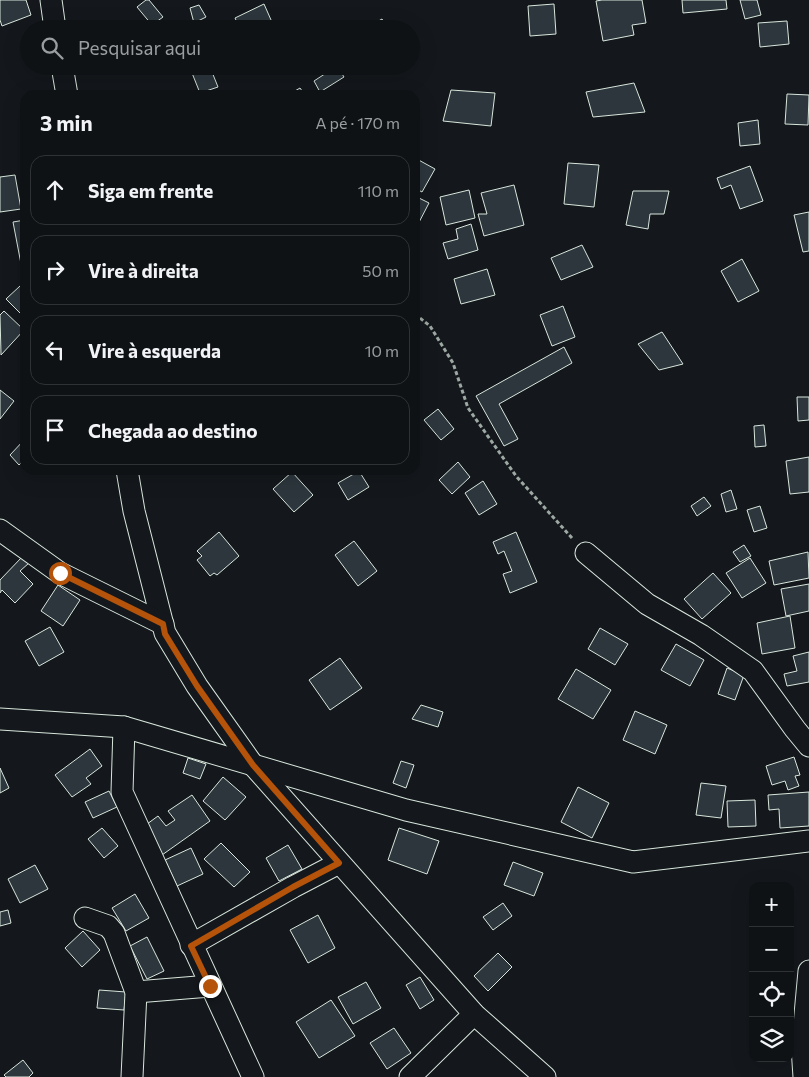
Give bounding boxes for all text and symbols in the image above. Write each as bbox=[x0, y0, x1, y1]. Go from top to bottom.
search box bbox=[20, 20, 420, 75]
icon: search bbox=[38, 34, 66, 62]
text: Pesquisar aqui bbox=[78, 36, 201, 59]
text: 3 min bbox=[40, 110, 93, 135]
text: A pé · 170 m bbox=[315, 113, 400, 132]
icon: ahead bbox=[41, 176, 69, 204]
text: Siga em frente bbox=[88, 179, 213, 202]
text: 110 m bbox=[358, 181, 399, 200]
icon: right bbox=[41, 256, 69, 284]
text: Vire à direita bbox=[88, 259, 199, 282]
text: 50 m bbox=[362, 261, 399, 280]
icon: left bbox=[41, 336, 69, 364]
text: Vire à esquerda bbox=[88, 339, 221, 362]
text: 10 m bbox=[365, 341, 399, 360]
icon: arrive bbox=[41, 416, 69, 444]
text: Chegada ao destino bbox=[88, 419, 258, 442]
route start bbox=[49, 562, 72, 585]
map controls bbox=[749, 882, 794, 1062]
button: + bbox=[749, 882, 794, 927]
button: − bbox=[749, 927, 794, 972]
button: locate bbox=[749, 972, 794, 1017]
route end bbox=[199, 975, 222, 998]
button: layers bbox=[749, 1017, 794, 1062]

